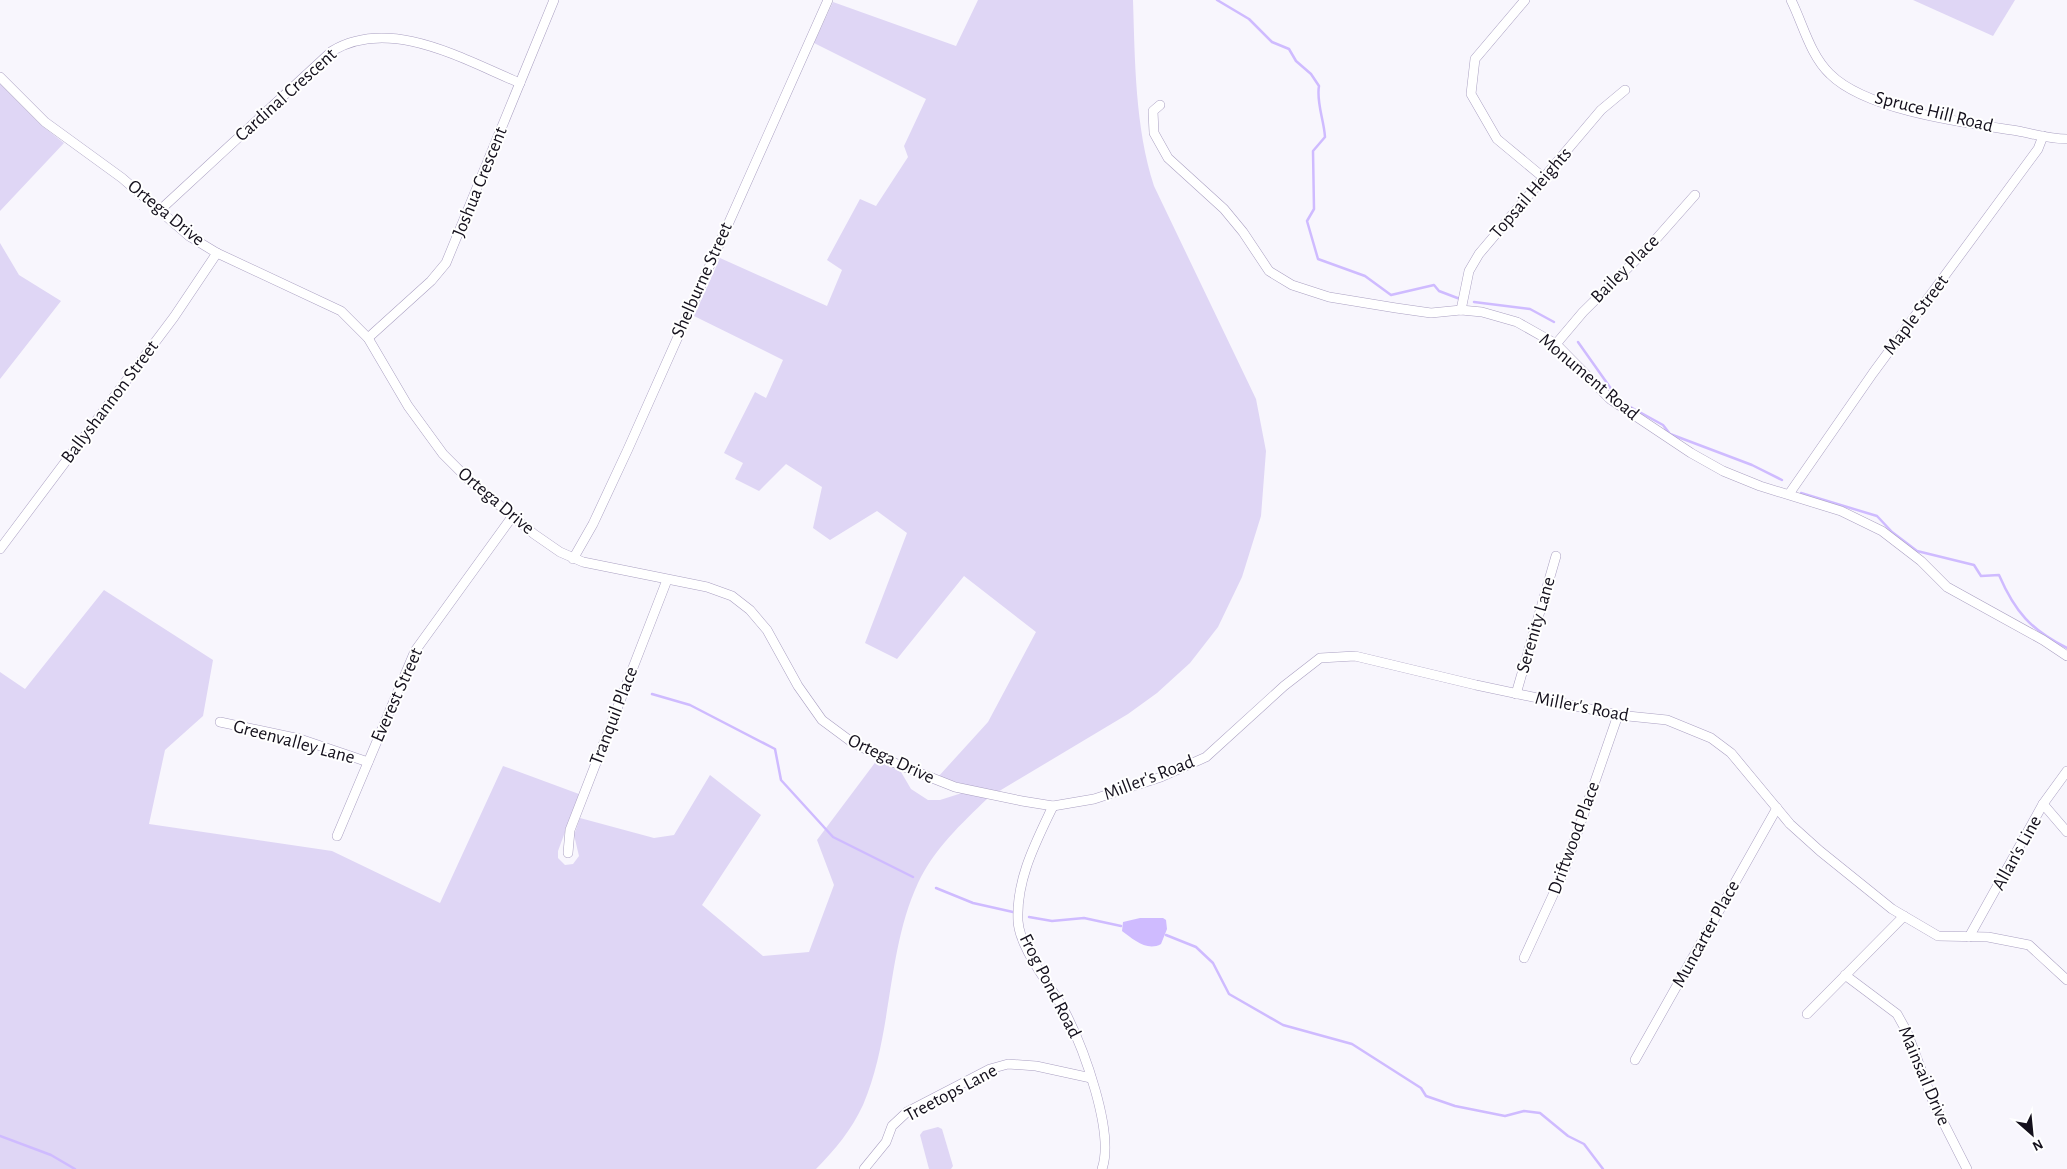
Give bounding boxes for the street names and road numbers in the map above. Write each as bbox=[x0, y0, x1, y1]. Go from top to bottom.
street label: Cardinal Crescent bbox=[232, 45, 340, 145]
street label: Spruce Hill Road bbox=[1873, 88, 1995, 136]
street label: Joshua Crescent bbox=[449, 124, 511, 240]
street label: Topsail Heights bbox=[1487, 144, 1575, 242]
street label: Ortega Drive bbox=[124, 176, 208, 250]
street label: Shelburne Street bbox=[668, 220, 736, 340]
street label: Bailey Place bbox=[1587, 231, 1663, 307]
street label: Maple Street bbox=[1880, 272, 1952, 358]
street label: Monument Road bbox=[1535, 330, 1643, 424]
street label: Ballyshannon Street bbox=[58, 337, 162, 467]
street label: Ortega Drive bbox=[454, 464, 538, 538]
street label: Serenity Lane bbox=[1513, 575, 1559, 675]
street label: Everest Street bbox=[368, 645, 426, 745]
street label: Tranquil Place bbox=[587, 664, 641, 768]
street label: Miller's Road bbox=[1533, 689, 1631, 725]
street label: Greenvalley Lane bbox=[231, 717, 357, 767]
street label: Ortega Drive bbox=[845, 731, 937, 787]
street label: Miller's Road bbox=[1101, 752, 1197, 804]
street label: Driftwood Place bbox=[1545, 779, 1603, 897]
street label: Allan's Line bbox=[1989, 813, 2045, 893]
street label: Muncarter Place bbox=[1669, 877, 1743, 991]
street label: Frog Pond Road bbox=[1016, 931, 1084, 1041]
street label: Mainsail Drive bbox=[1895, 1024, 1953, 1128]
street label: Treetops Lane bbox=[902, 1061, 1000, 1125]

